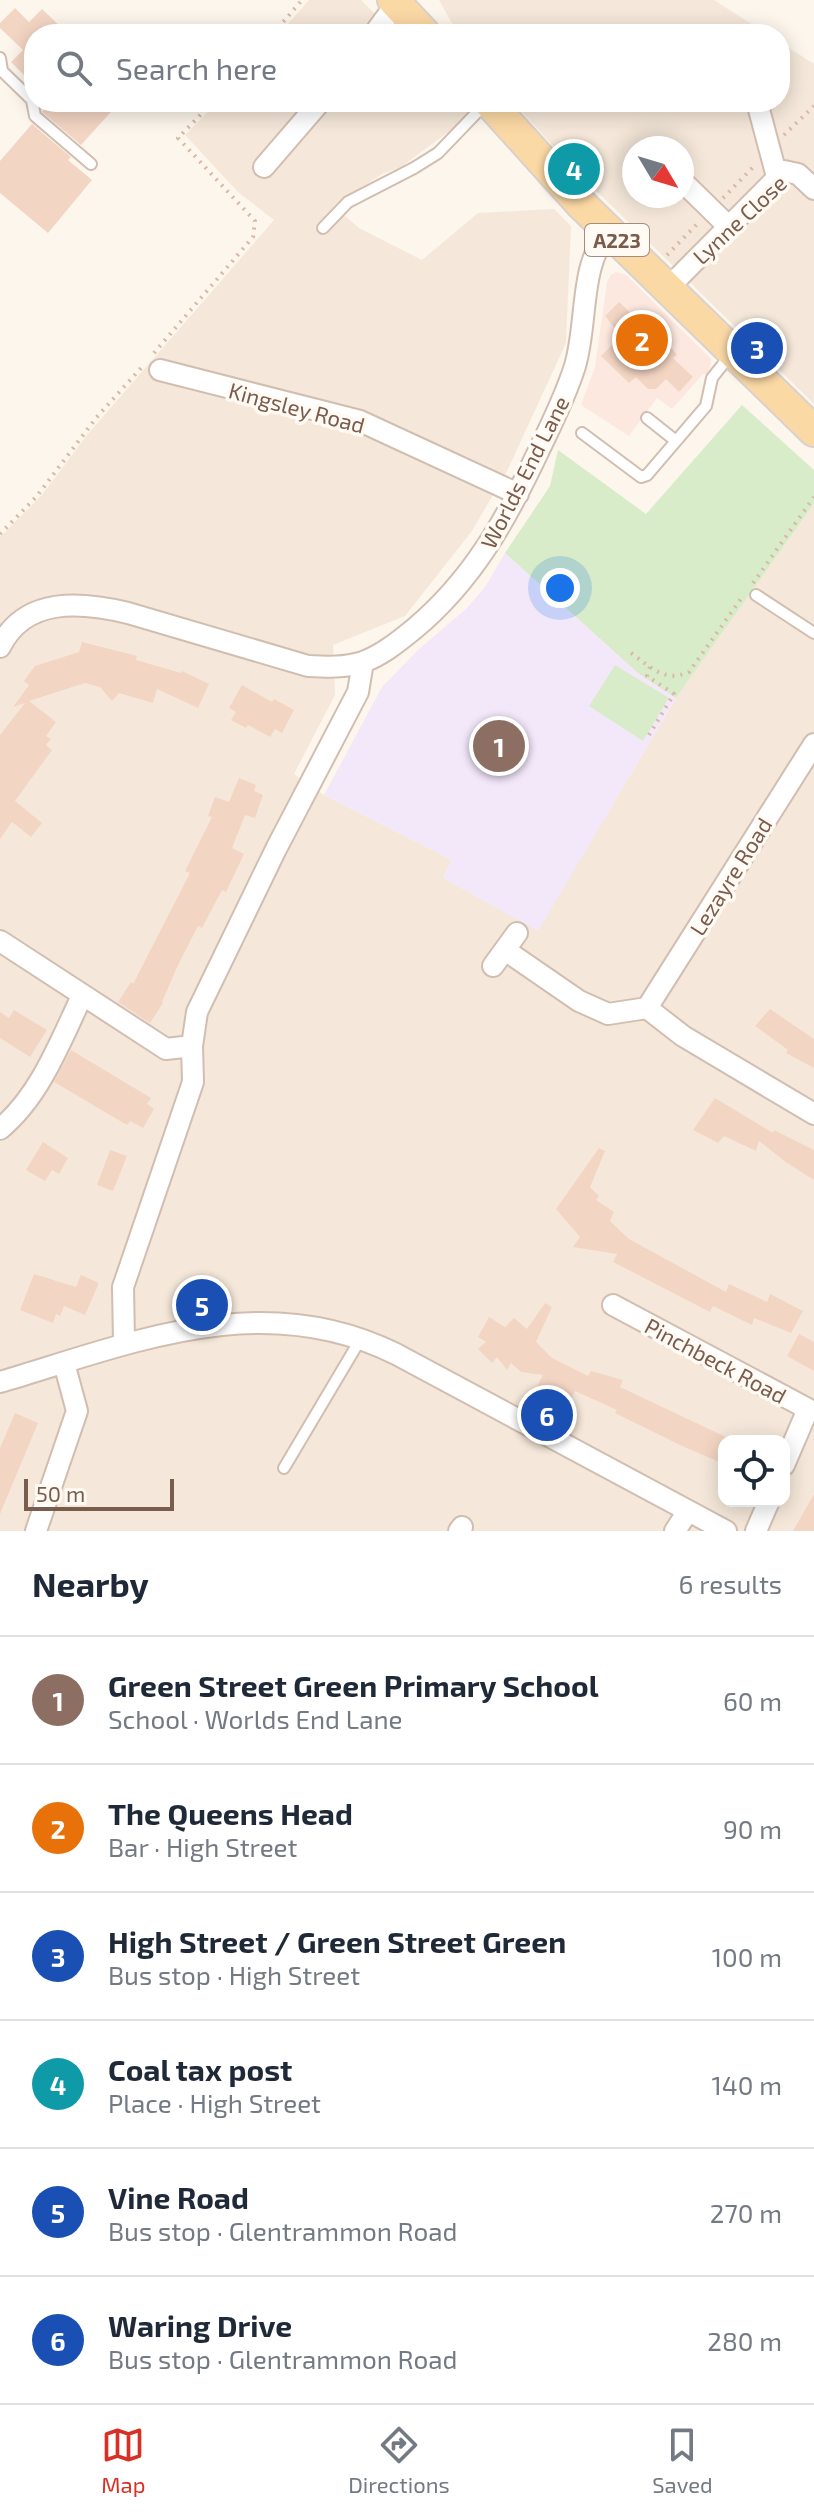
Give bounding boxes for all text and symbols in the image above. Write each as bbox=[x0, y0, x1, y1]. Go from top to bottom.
search box bbox=[24, 24, 790, 112]
icon: search bbox=[52, 46, 96, 90]
text: Search here bbox=[116, 50, 277, 86]
north arrow bbox=[622, 136, 694, 208]
pin: 4 bbox=[548, 139, 600, 199]
street label: Lynne Close bbox=[687, 169, 791, 269]
road number: A223 bbox=[585, 224, 649, 256]
pin: 2 bbox=[616, 310, 668, 370]
pin: 3 bbox=[731, 318, 783, 378]
street label: Kingsley Road bbox=[226, 376, 368, 438]
street label: Worlds End Lane bbox=[474, 391, 574, 553]
your location bbox=[540, 568, 580, 608]
pin: 1 bbox=[473, 716, 525, 776]
street label: Lezayre Road bbox=[683, 812, 777, 940]
pin: 5 bbox=[176, 1275, 228, 1335]
street label: Pinchbeck Road bbox=[641, 1312, 791, 1408]
pin: 6 bbox=[521, 1385, 573, 1445]
map controls bbox=[718, 1435, 790, 1507]
button: locate bbox=[718, 1435, 790, 1507]
scale bar bbox=[24, 1475, 174, 1511]
text: 50 m bbox=[36, 1480, 85, 1506]
text: Nearby bbox=[32, 1563, 149, 1604]
text: 6 results bbox=[679, 1568, 782, 1599]
text: Green Street Green Primary School bbox=[108, 1667, 599, 1703]
text: 1 bbox=[52, 1685, 64, 1716]
text: 60 m bbox=[723, 1685, 782, 1716]
text: School · Worlds End Lane bbox=[108, 1703, 402, 1734]
text: The Queens Head bbox=[108, 1795, 353, 1831]
text: 2 bbox=[50, 1813, 66, 1844]
text: 90 m bbox=[723, 1813, 782, 1844]
text: Bar · High Street bbox=[108, 1831, 298, 1862]
text: High Street / Green Street Green bbox=[108, 1923, 566, 1959]
text: 3 bbox=[51, 1941, 65, 1972]
text: 100 m bbox=[712, 1941, 782, 1972]
text: Bus stop · High Street bbox=[108, 1959, 360, 1990]
text: Coal tax post bbox=[108, 2051, 292, 2087]
text: 4 bbox=[50, 2069, 66, 2100]
text: 140 m bbox=[711, 2069, 782, 2100]
text: Place · High Street bbox=[108, 2087, 321, 2118]
text: Vine Road bbox=[108, 2179, 249, 2215]
text: 5 bbox=[51, 2197, 65, 2228]
text: 270 m bbox=[710, 2197, 782, 2228]
text: Bus stop · Glentrammon Road bbox=[108, 2215, 457, 2246]
text: Waring Drive bbox=[108, 2307, 292, 2343]
text: 6 bbox=[50, 2325, 66, 2356]
text: 280 m bbox=[707, 2325, 782, 2356]
text: Bus stop · Glentrammon Road bbox=[108, 2343, 457, 2374]
tab: Map bbox=[101, 2423, 145, 2497]
tab: Directions bbox=[348, 2423, 450, 2497]
tab: Saved bbox=[652, 2423, 713, 2497]

